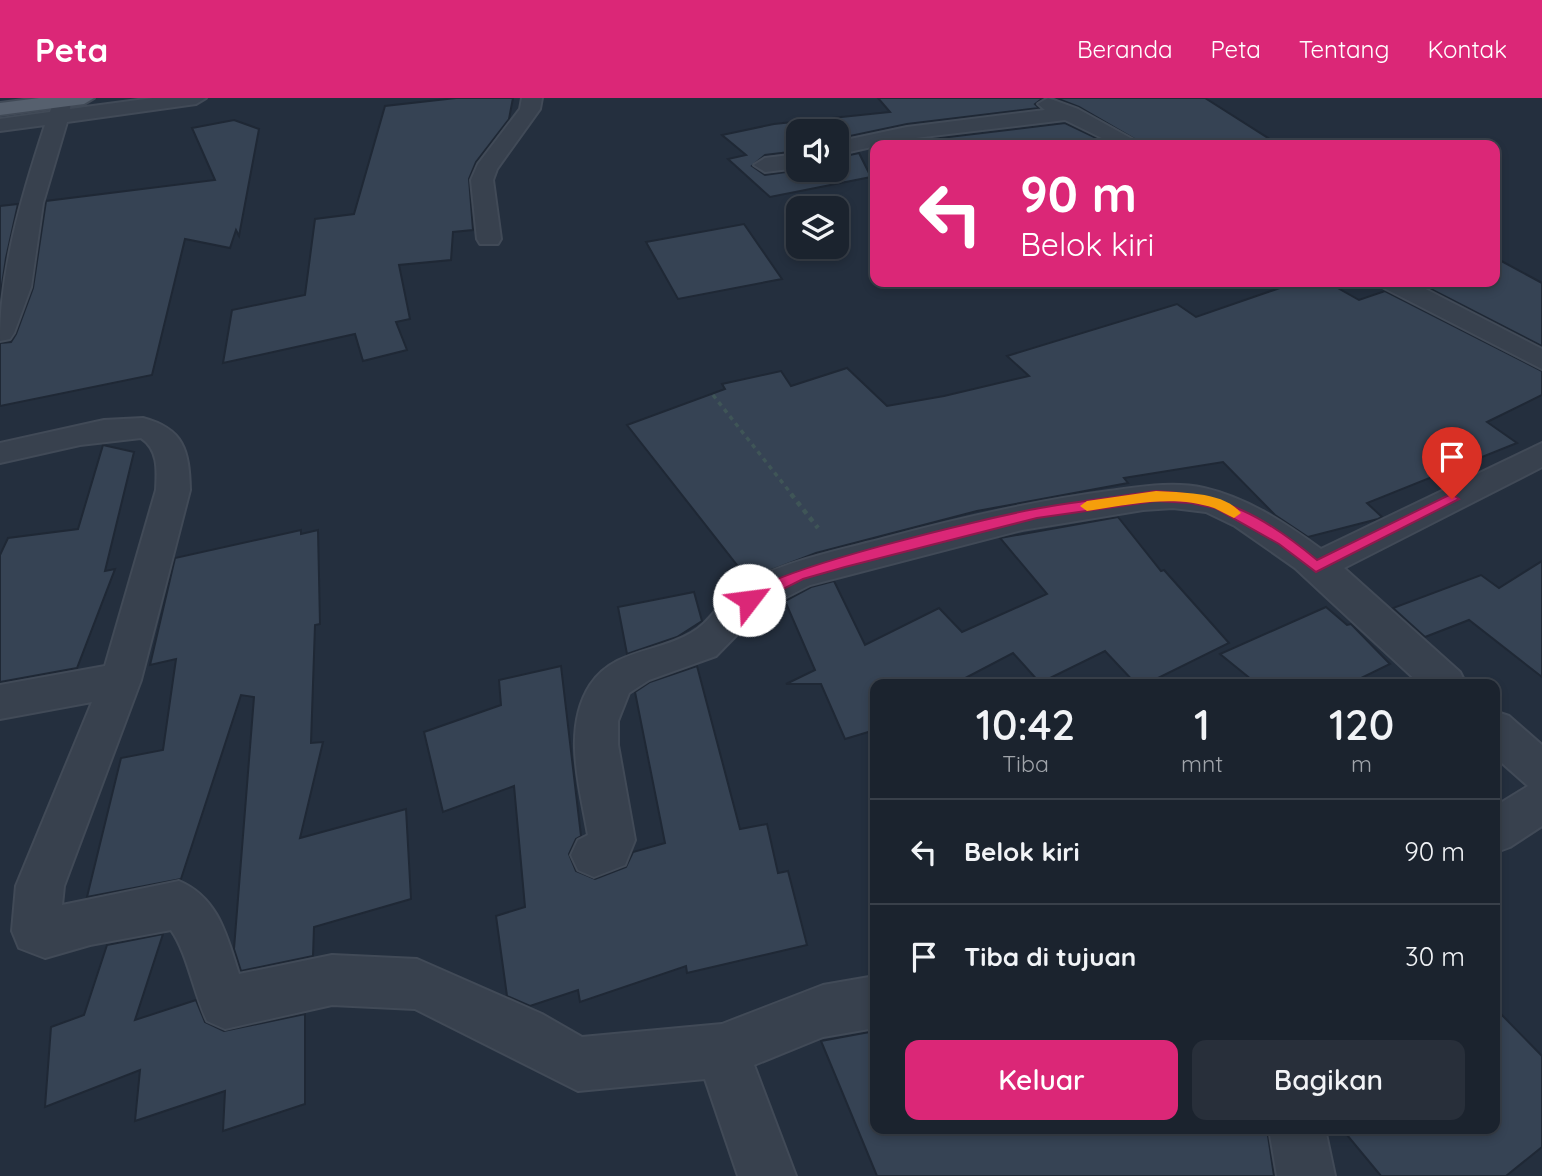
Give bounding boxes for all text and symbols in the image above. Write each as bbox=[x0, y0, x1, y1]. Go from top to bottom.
text: Peta bbox=[35, 29, 108, 70]
text: Beranda bbox=[1077, 34, 1173, 64]
text: Peta bbox=[1211, 34, 1261, 64]
text: Tentang bbox=[1299, 34, 1389, 64]
text: Kontak bbox=[1427, 34, 1507, 64]
map controls bbox=[786, 119, 849, 259]
button: sound bbox=[786, 119, 849, 182]
text: 90 m bbox=[1020, 163, 1137, 224]
icon: left bbox=[905, 168, 996, 259]
button: layers bbox=[786, 196, 849, 259]
text: Belok kiri bbox=[1020, 224, 1154, 264]
pin bbox=[1422, 427, 1482, 499]
icon: arrive bbox=[1433, 438, 1471, 476]
position arrow bbox=[712, 563, 786, 637]
text: 10:42 bbox=[976, 698, 1075, 751]
text: 1 bbox=[1194, 698, 1210, 751]
text: 120 bbox=[1329, 698, 1394, 751]
text: Tiba bbox=[1002, 749, 1049, 778]
text: mnt bbox=[1181, 749, 1223, 778]
text: m bbox=[1351, 749, 1372, 778]
icon: left bbox=[905, 833, 943, 871]
text: Belok kiri bbox=[964, 835, 1080, 868]
text: 90 m bbox=[1404, 835, 1465, 868]
icon: arrive bbox=[905, 938, 943, 976]
text: Tiba di tujuan bbox=[964, 940, 1136, 973]
text: 30 m bbox=[1405, 940, 1465, 973]
button: Keluar bbox=[905, 1040, 1178, 1120]
button: Bagikan bbox=[1192, 1040, 1465, 1120]

